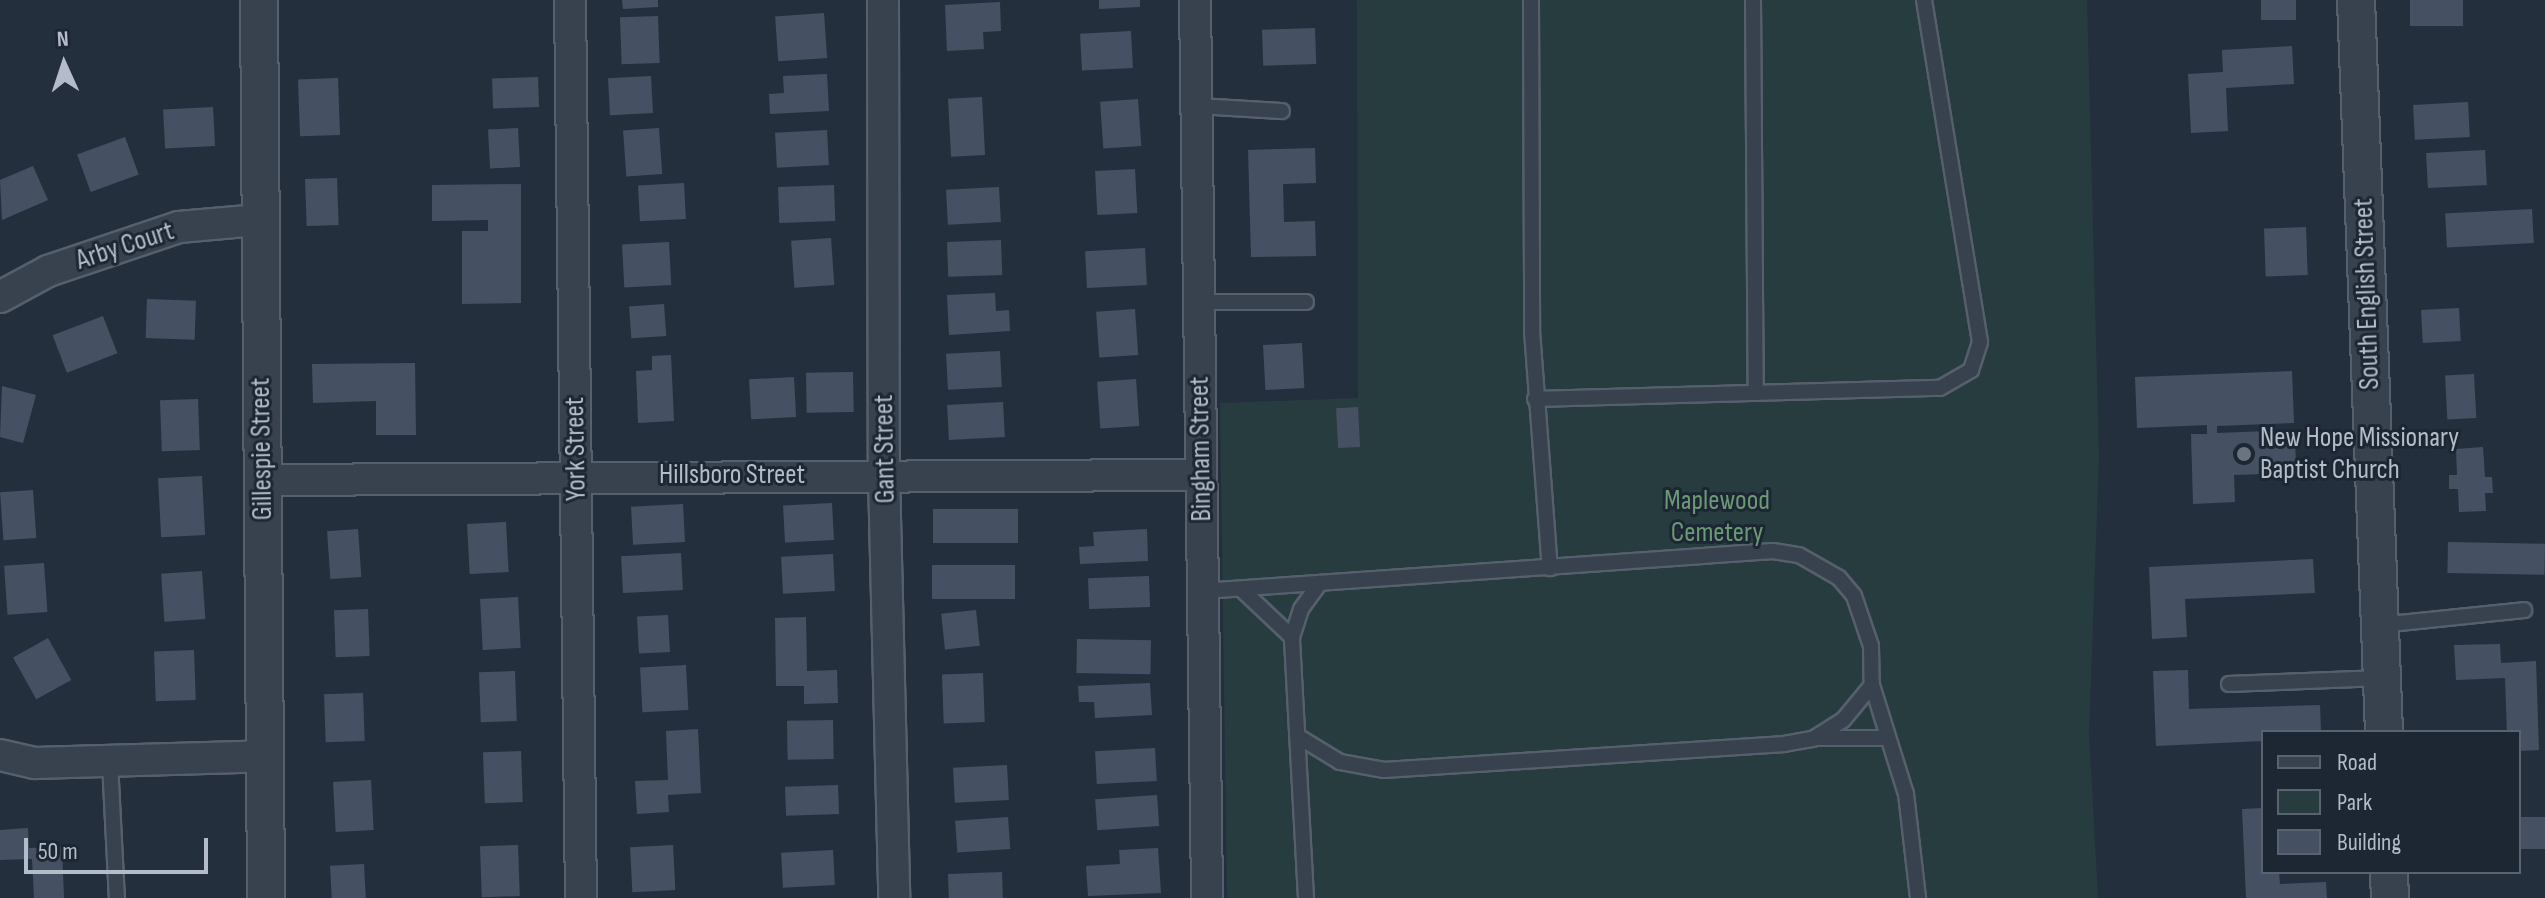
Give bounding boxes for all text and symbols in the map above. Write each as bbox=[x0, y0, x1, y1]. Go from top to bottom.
north arrow bbox=[24, 24, 104, 104]
text: N bbox=[56, 26, 69, 53]
street label: South English Street bbox=[2347, 198, 2387, 390]
street label: Arby Court bbox=[72, 214, 178, 278]
street label: Bingham Street bbox=[1183, 376, 1219, 522]
street label: Gillespie Street bbox=[244, 377, 280, 521]
street label: Gant Street bbox=[867, 394, 903, 504]
street label: York Street bbox=[558, 397, 594, 501]
place label: New Hope Missionary Baptist Church bbox=[2260, 421, 2459, 487]
marker: New Hope Missionary Baptist Church bbox=[2235, 445, 2253, 463]
street label: Hillsboro Street bbox=[659, 458, 805, 492]
park label: Maplewood Cemetery bbox=[1664, 484, 1770, 550]
legend bbox=[2261, 730, 2521, 874]
text: Road bbox=[2337, 748, 2377, 777]
text: Park bbox=[2337, 788, 2372, 817]
scale bar bbox=[28, 822, 212, 872]
text: Building bbox=[2337, 828, 2401, 857]
text: 50 m bbox=[38, 837, 78, 866]

